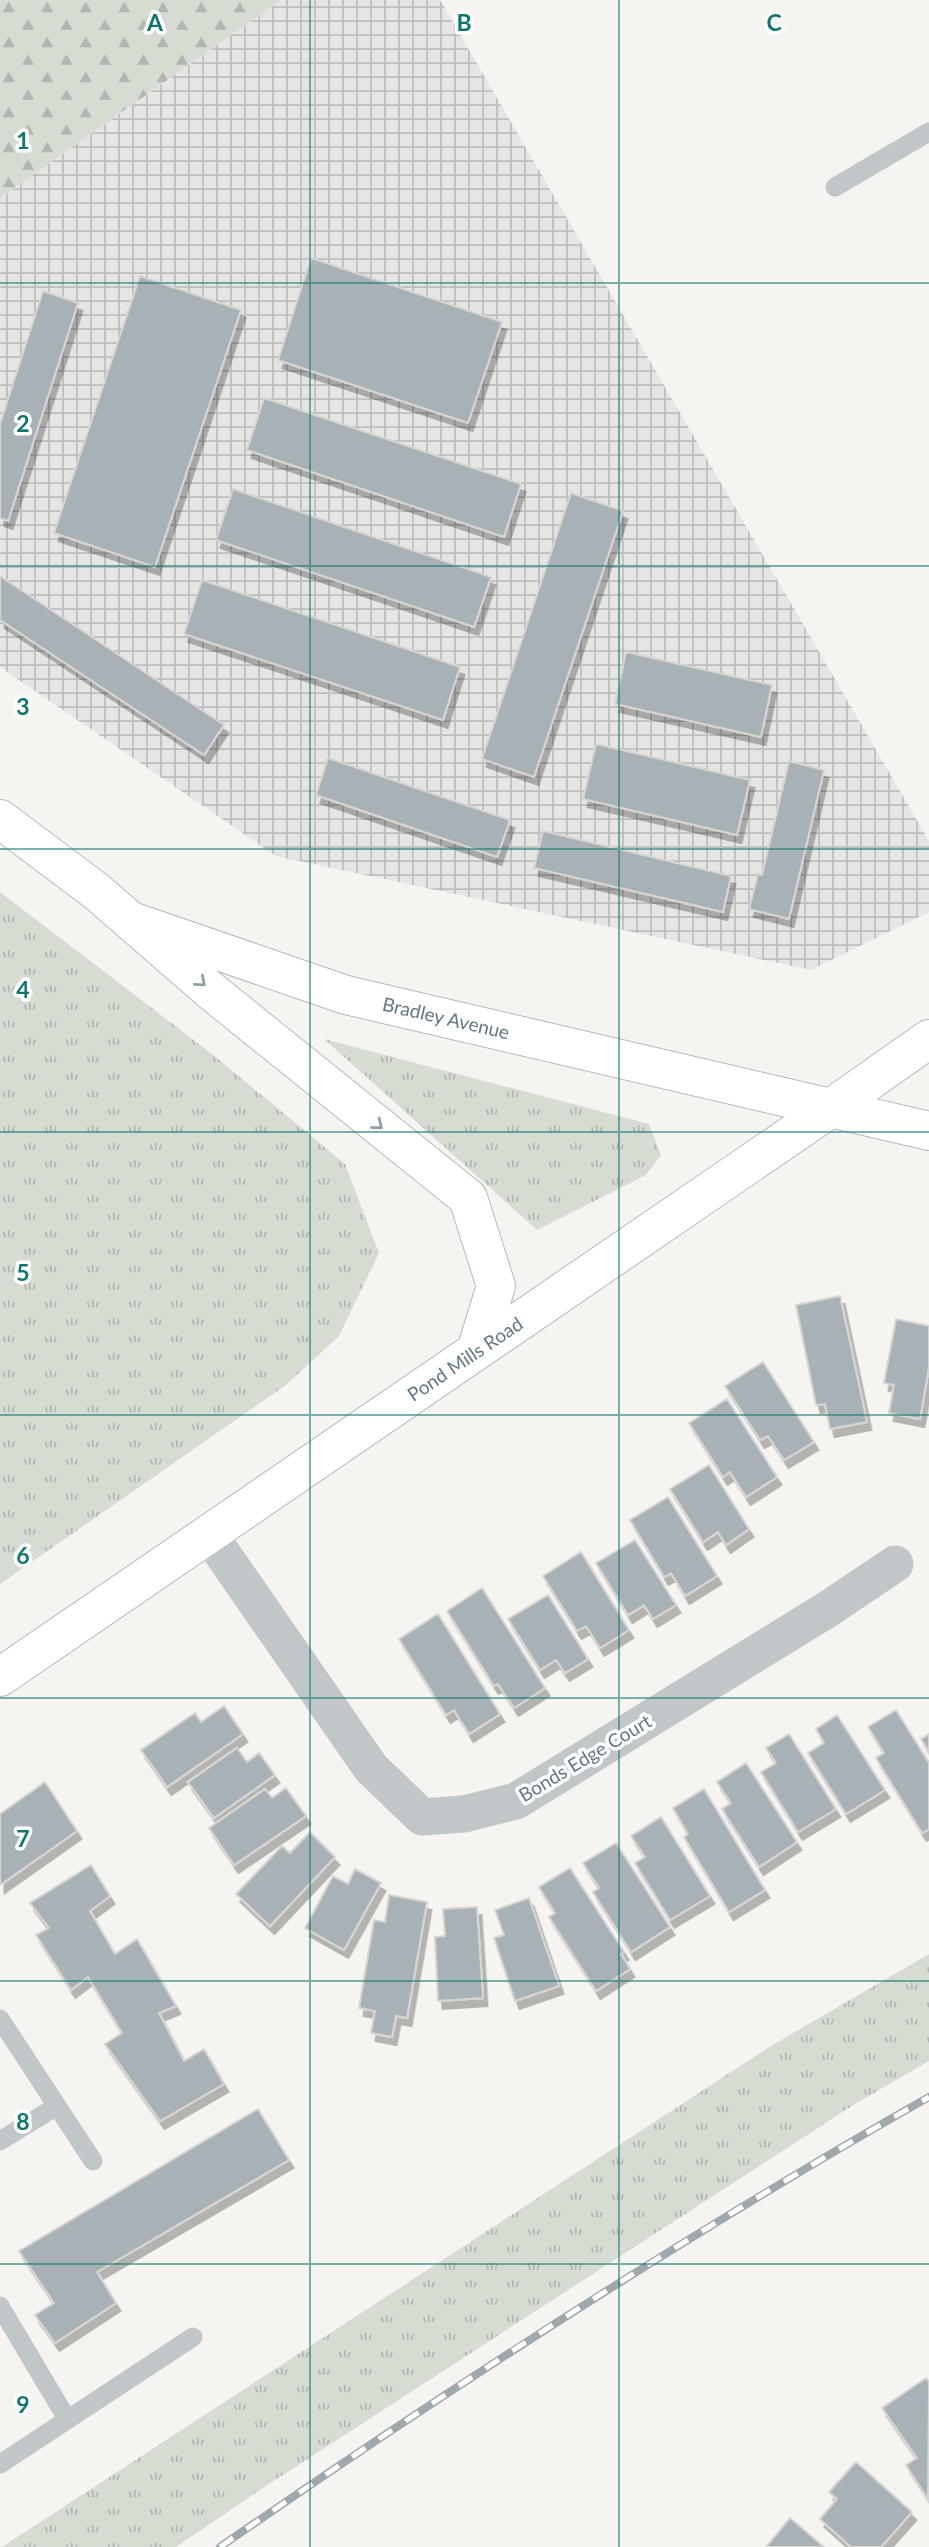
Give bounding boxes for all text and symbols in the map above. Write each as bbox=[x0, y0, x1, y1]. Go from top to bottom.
text: A bbox=[146, 8, 164, 36]
text: B bbox=[456, 8, 472, 36]
text: C bbox=[766, 8, 782, 36]
text: 1 bbox=[16, 126, 30, 154]
text: 2 bbox=[16, 409, 30, 437]
text: 3 bbox=[16, 692, 30, 720]
one-way arrow bbox=[192, 974, 205, 986]
text: 4 bbox=[16, 975, 30, 1003]
street label: Bradley Avenue bbox=[380, 992, 512, 1043]
one-way arrow bbox=[370, 1116, 382, 1129]
text: 5 bbox=[16, 1258, 30, 1286]
street label: Pond Mills Road bbox=[403, 1312, 527, 1406]
text: 6 bbox=[16, 1541, 30, 1569]
street label: Bonds Edge Court bbox=[514, 1709, 655, 1806]
text: 7 bbox=[16, 1824, 30, 1852]
text: 8 bbox=[16, 2107, 30, 2135]
text: 9 bbox=[16, 2390, 30, 2418]

